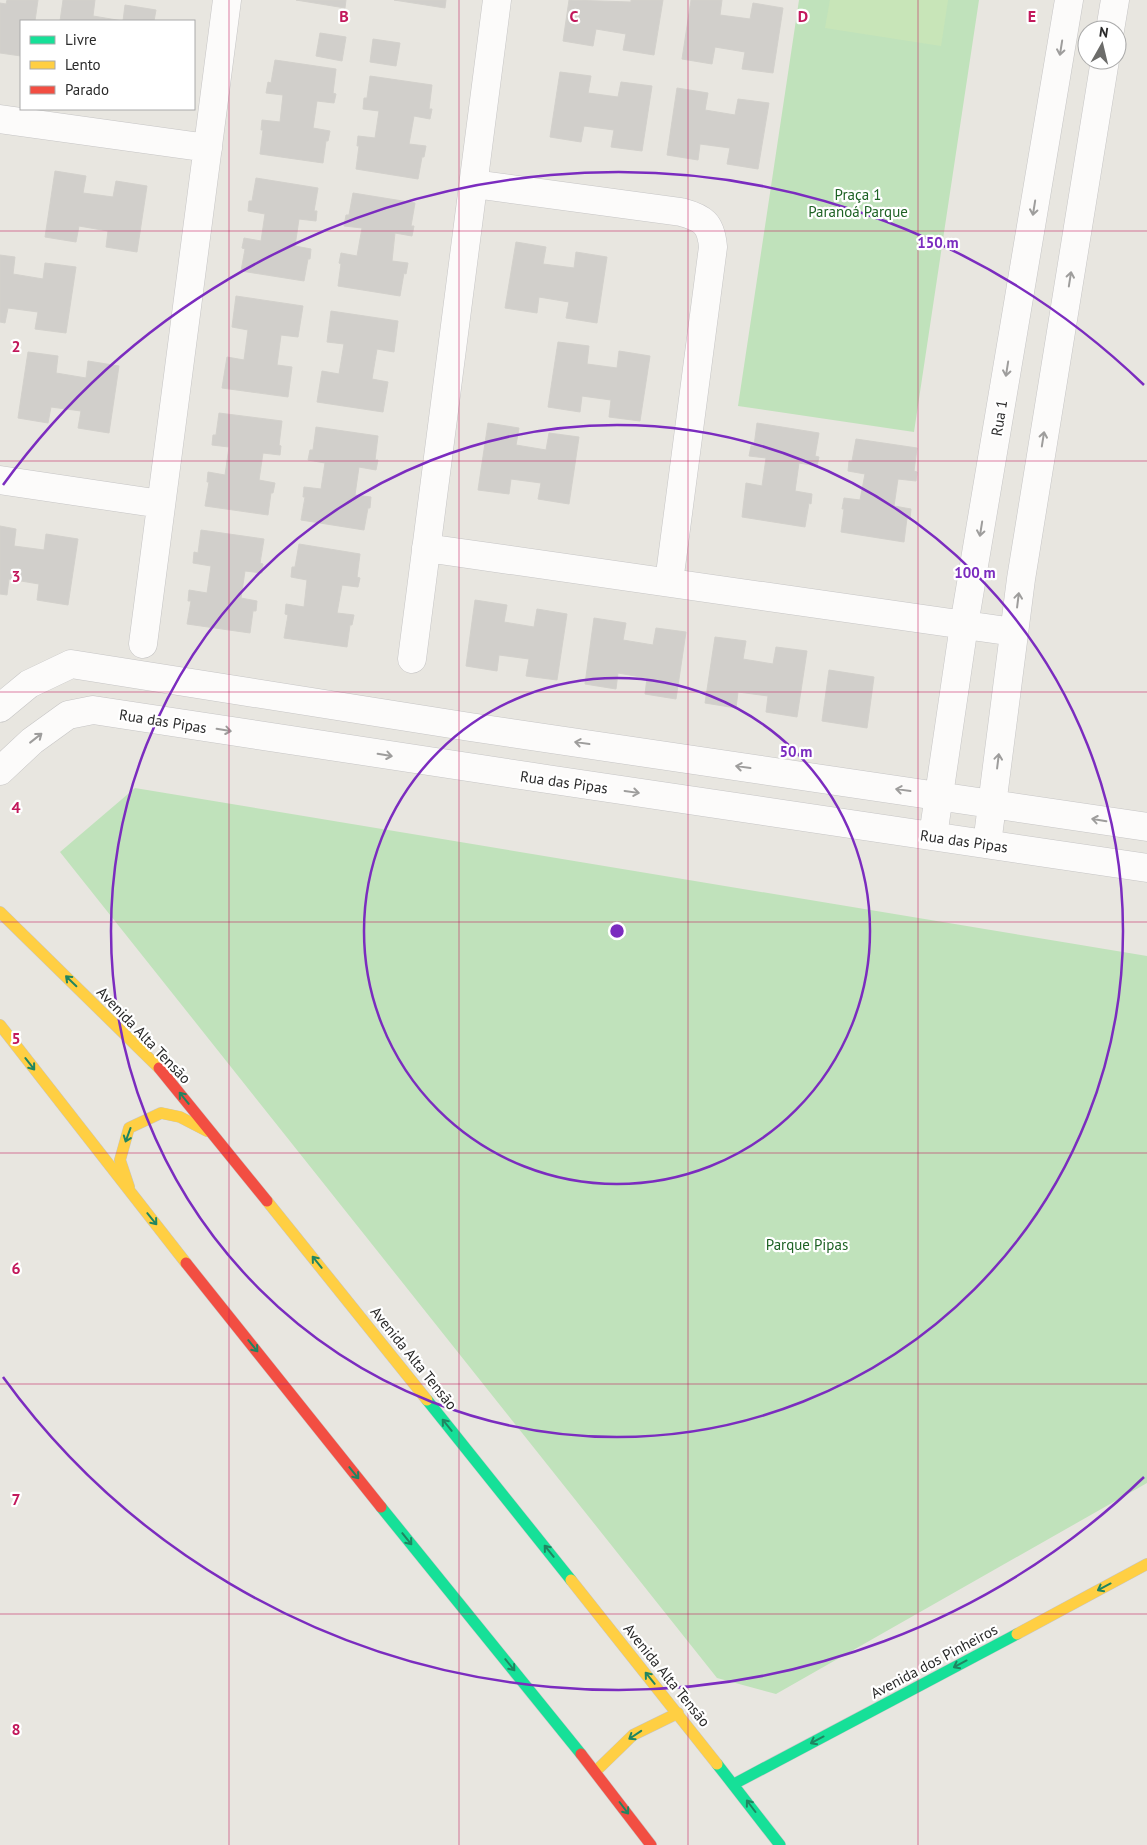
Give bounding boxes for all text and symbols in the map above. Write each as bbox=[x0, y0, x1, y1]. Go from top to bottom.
text: B bbox=[339, 6, 349, 26]
text: C bbox=[570, 6, 579, 26]
text: D bbox=[798, 6, 808, 26]
text: E bbox=[1028, 6, 1036, 26]
legend bbox=[20, 20, 195, 110]
north arrow bbox=[1077, 20, 1127, 70]
text: N bbox=[1098, 23, 1110, 42]
text: Livre bbox=[65, 30, 97, 49]
one-way arrow bbox=[1055, 40, 1065, 56]
text: Lento bbox=[65, 55, 101, 74]
text: Parado bbox=[65, 80, 109, 99]
park label: Praça 1 Paranoá Parque bbox=[808, 185, 908, 221]
one-way arrow bbox=[1029, 200, 1039, 216]
text: 150 m bbox=[917, 233, 959, 252]
one-way arrow bbox=[1065, 271, 1075, 287]
text: 2 bbox=[11, 336, 21, 356]
one-way arrow bbox=[1002, 360, 1012, 376]
street label: Rua 1 bbox=[987, 398, 1011, 438]
one-way arrow bbox=[1039, 432, 1049, 448]
one-way arrow bbox=[975, 521, 985, 537]
text: 100 m bbox=[954, 563, 996, 582]
text: 3 bbox=[11, 566, 21, 586]
one-way arrow bbox=[1013, 592, 1023, 608]
street label: Rua das Pipas bbox=[118, 705, 208, 737]
one-way arrow bbox=[216, 725, 232, 735]
one-way arrow bbox=[29, 733, 43, 743]
one-way arrow bbox=[574, 737, 590, 747]
text: 50 m bbox=[780, 742, 812, 761]
one-way arrow bbox=[376, 750, 392, 760]
one-way arrow bbox=[993, 753, 1003, 769]
one-way arrow bbox=[735, 761, 751, 771]
street label: Rua das Pipas bbox=[519, 766, 609, 798]
one-way arrow bbox=[896, 785, 912, 795]
one-way arrow bbox=[624, 787, 640, 797]
text: 4 bbox=[11, 797, 21, 817]
one-way arrow bbox=[1091, 814, 1107, 824]
street label: Rua das Pipas bbox=[919, 825, 1009, 857]
centre of rings bbox=[608, 922, 626, 940]
one-way arrow bbox=[65, 975, 77, 988]
street label: Avenida Alta Tensão bbox=[93, 983, 195, 1087]
text: 5 bbox=[11, 1028, 21, 1048]
one-way arrow bbox=[24, 1057, 35, 1070]
one-way arrow bbox=[179, 1092, 190, 1105]
one-way arrow bbox=[123, 1127, 132, 1142]
one-way arrow bbox=[146, 1212, 157, 1225]
park label: Parque Pipas bbox=[766, 1235, 848, 1254]
one-way arrow bbox=[311, 1256, 322, 1269]
text: 6 bbox=[11, 1258, 21, 1278]
street label: Avenida Alta Tensão bbox=[367, 1302, 461, 1414]
one-way arrow bbox=[248, 1339, 258, 1353]
one-way arrow bbox=[442, 1418, 453, 1431]
one-way arrow bbox=[349, 1466, 360, 1479]
text: 7 bbox=[11, 1489, 21, 1509]
one-way arrow bbox=[402, 1532, 413, 1545]
one-way arrow bbox=[543, 1545, 554, 1558]
one-way arrow bbox=[1097, 1583, 1112, 1592]
street label: Avenida Alta Tensão bbox=[620, 1619, 714, 1731]
street label: Avenida dos Pinheiros bbox=[867, 1620, 1001, 1702]
one-way arrow bbox=[505, 1658, 516, 1671]
one-way arrow bbox=[953, 1659, 968, 1669]
one-way arrow bbox=[645, 1672, 656, 1685]
text: 8 bbox=[11, 1719, 21, 1739]
one-way arrow bbox=[628, 1730, 642, 1740]
one-way arrow bbox=[810, 1736, 825, 1745]
one-way arrow bbox=[745, 1800, 756, 1813]
one-way arrow bbox=[619, 1801, 629, 1815]

